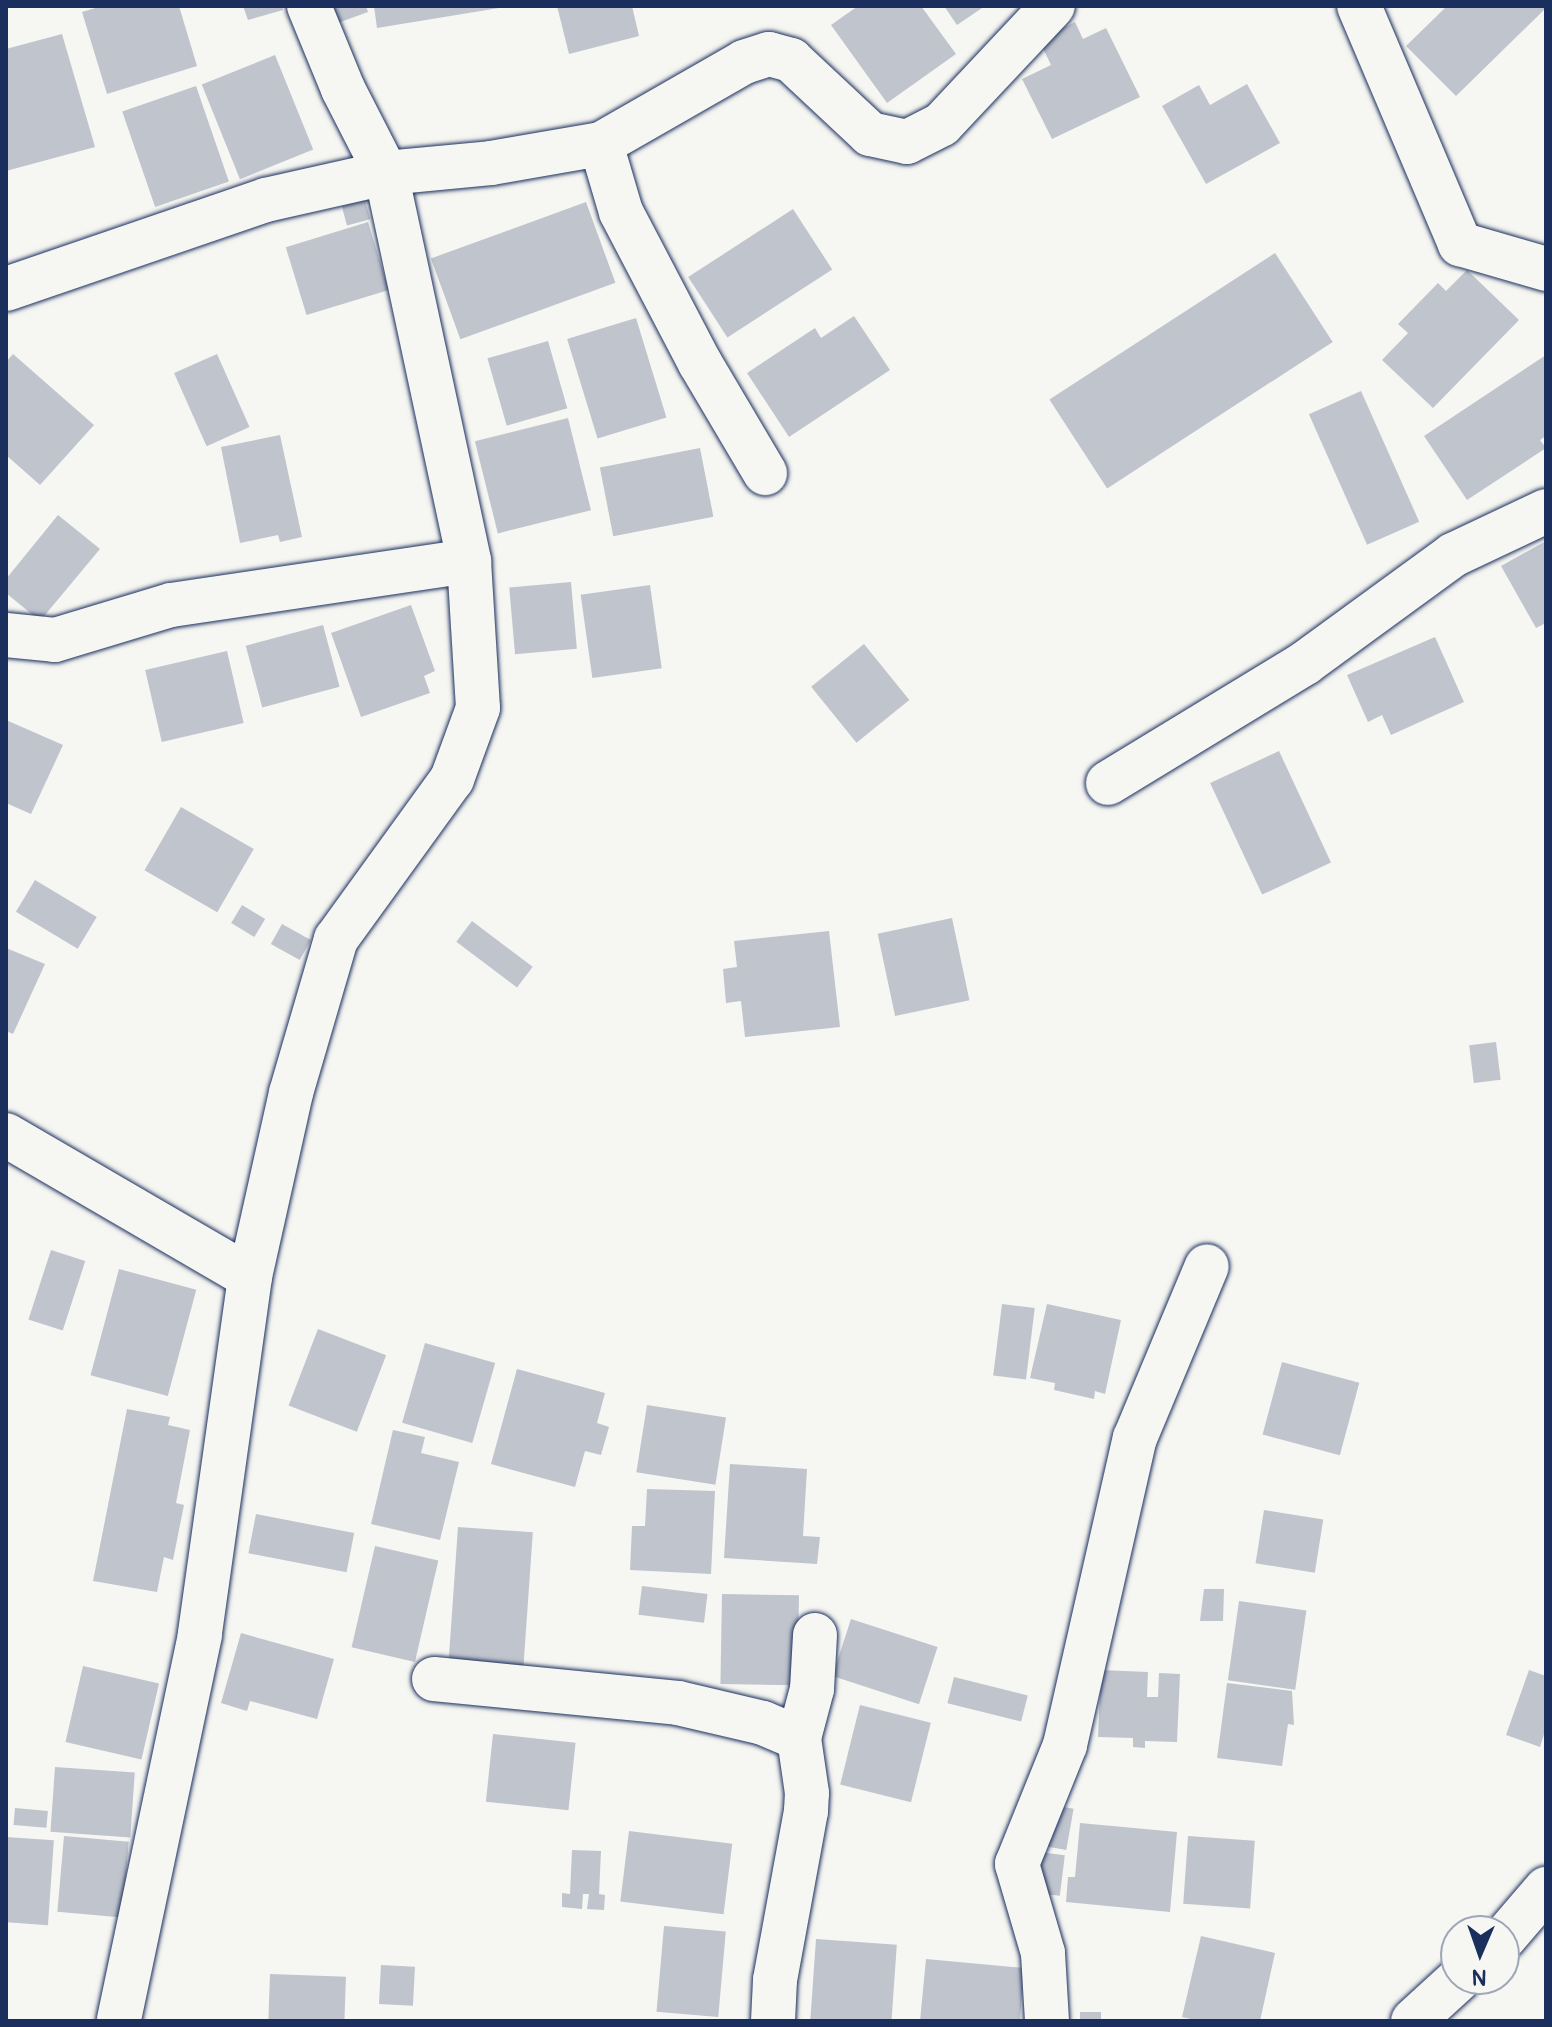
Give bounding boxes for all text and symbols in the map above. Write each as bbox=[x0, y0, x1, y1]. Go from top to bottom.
north arrow bbox=[1440, 1915, 1520, 1995]
text: N bbox=[1471, 1963, 1487, 1991]

